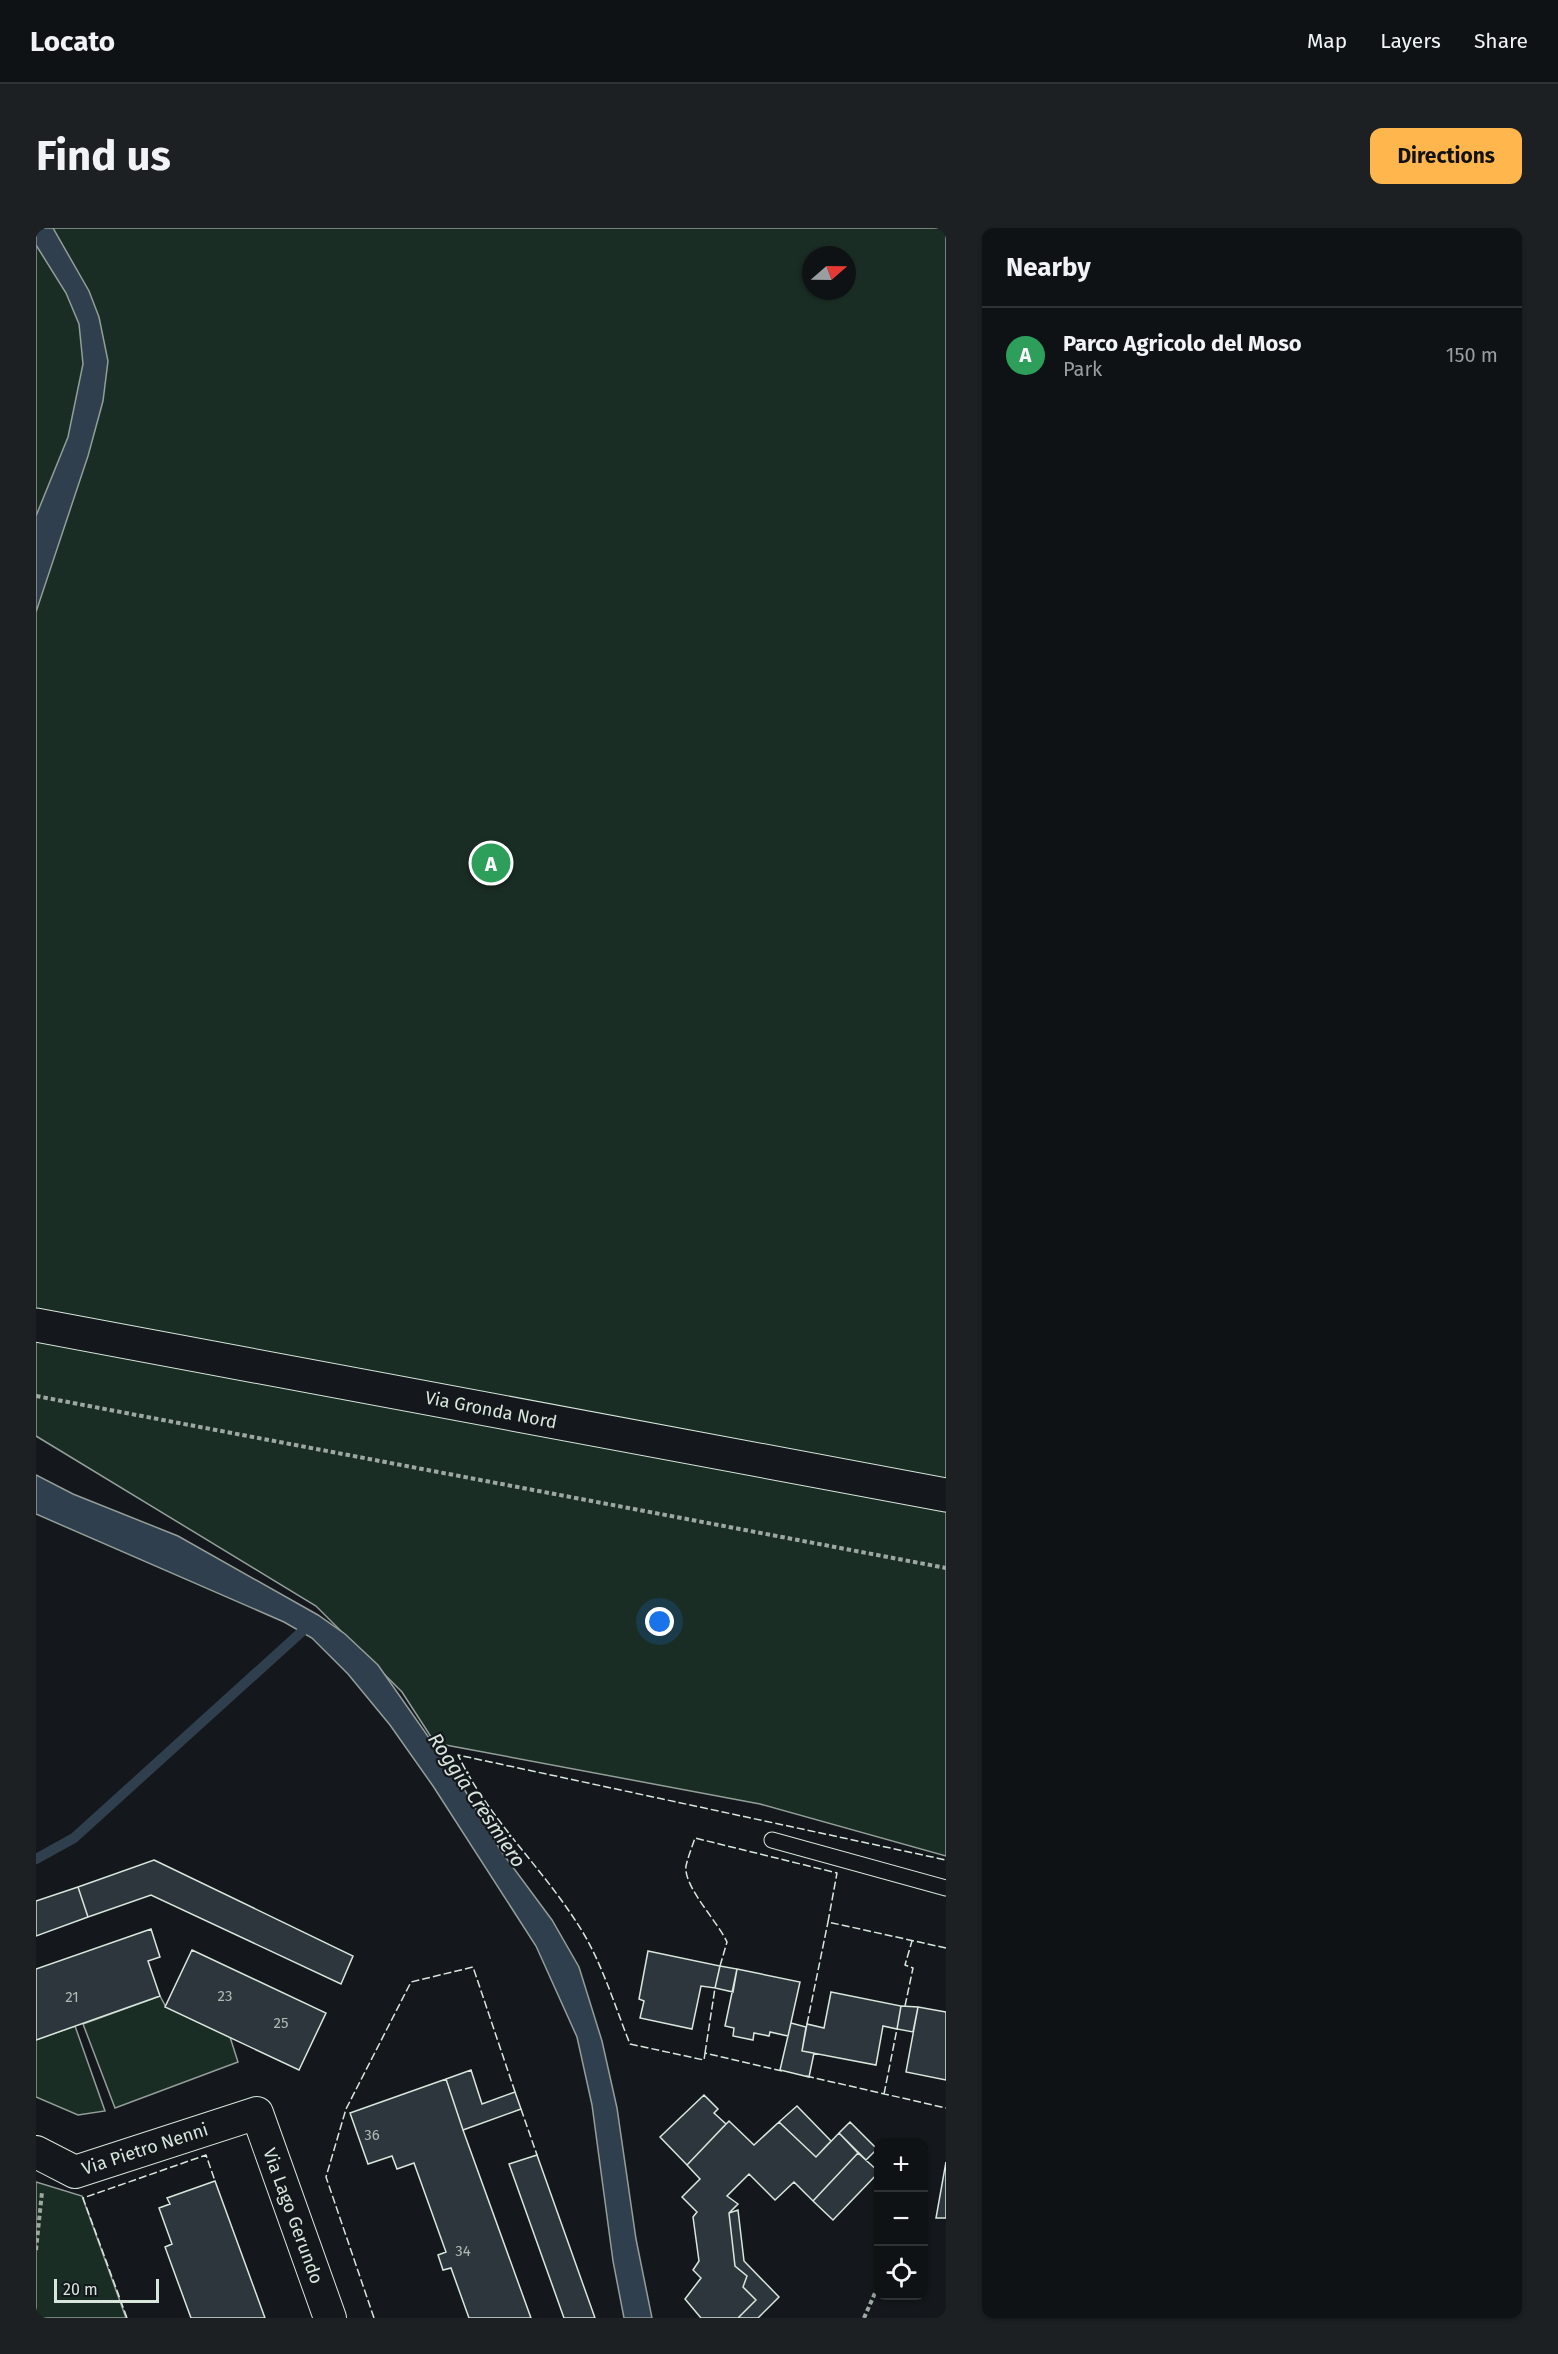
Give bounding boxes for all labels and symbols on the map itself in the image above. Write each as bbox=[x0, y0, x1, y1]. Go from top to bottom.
north arrow bbox=[802, 246, 856, 300]
pin: A bbox=[472, 840, 510, 886]
street label: Via Gronda Nord bbox=[423, 1386, 559, 1434]
your location bbox=[645, 1607, 674, 1636]
water label: Roggia Cresmiero bbox=[423, 1728, 531, 1872]
house number: 23 bbox=[218, 1987, 232, 2005]
house number: 21 bbox=[65, 1988, 79, 2006]
house number: 25 bbox=[274, 2014, 288, 2032]
street label: Via Pietro Nenni bbox=[79, 2118, 211, 2180]
house number: 36 bbox=[364, 2126, 380, 2144]
street label: Via Lago Gerundo bbox=[258, 2145, 328, 2287]
house number: 34 bbox=[455, 2242, 471, 2260]
scale bar bbox=[54, 2276, 159, 2304]

